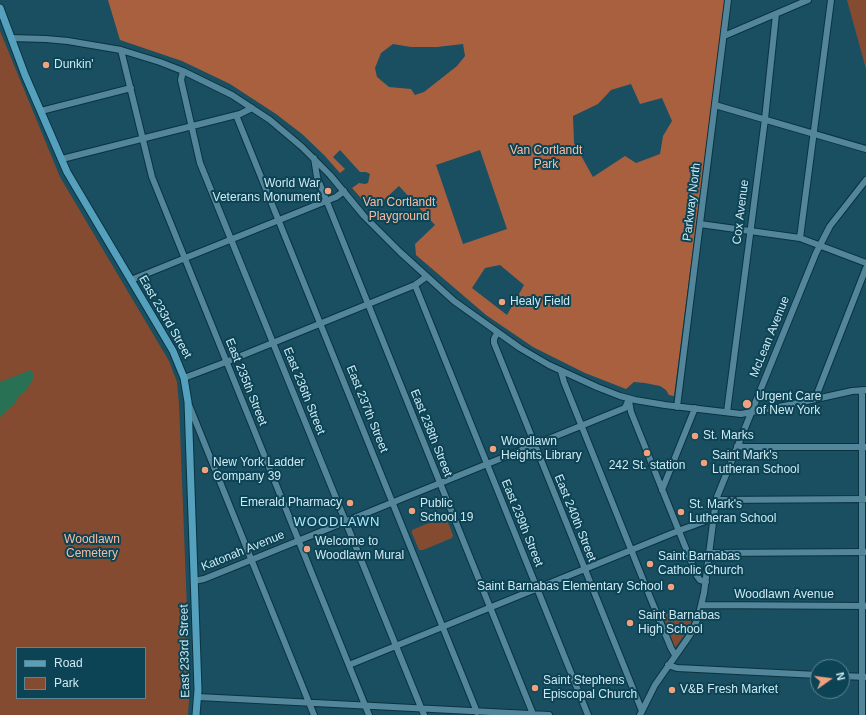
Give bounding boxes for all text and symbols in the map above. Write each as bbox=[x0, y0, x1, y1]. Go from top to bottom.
place label: Dunkin' bbox=[54, 58, 94, 72]
marker: Dunkin' bbox=[41, 60, 51, 70]
park label: Van Cortlandt Park bbox=[510, 144, 582, 172]
street label: Parkway North bbox=[680, 162, 704, 242]
place label: World War Veterans Monument bbox=[213, 177, 320, 205]
street label: Cox Avenue bbox=[730, 179, 752, 245]
marker: World War Veterans Monument bbox=[323, 186, 333, 196]
park label: Van Cortlandt Playground bbox=[363, 196, 435, 224]
street label: East 233rd Street bbox=[135, 273, 195, 361]
street label: McLean Avenue bbox=[747, 294, 793, 380]
place label: Healy Field bbox=[510, 295, 570, 309]
marker: Healy Field bbox=[497, 297, 507, 307]
street label: East 235th Street bbox=[222, 336, 270, 428]
street label: East 236th Street bbox=[280, 345, 328, 437]
street label: East 237th Street bbox=[343, 363, 391, 455]
street label: East 238th Street bbox=[407, 387, 455, 479]
place label: Urgent Care of New York bbox=[756, 390, 821, 418]
marker: Urgent Care of New York bbox=[741, 398, 753, 410]
place label: St. Marks bbox=[703, 429, 754, 443]
marker: St. Marks bbox=[690, 431, 700, 441]
place label: Woodlawn Heights Library bbox=[501, 435, 582, 463]
marker: Woodlawn Heights Library bbox=[488, 444, 498, 454]
marker: 242 St. station bbox=[642, 448, 652, 458]
place label: Saint Mark's Lutheran School bbox=[712, 449, 799, 477]
place label: New York Ladder Company 39 bbox=[213, 456, 305, 484]
marker: Saint Mark's Lutheran School bbox=[699, 458, 709, 468]
place label: 242 St. station bbox=[609, 459, 685, 473]
marker: New York Ladder Company 39 bbox=[200, 465, 210, 475]
street label: East 240th Street bbox=[551, 472, 599, 564]
street label: East 239th Street bbox=[498, 477, 546, 569]
place label: Emerald Pharmacy bbox=[240, 496, 342, 510]
place label: Public School 19 bbox=[420, 497, 473, 525]
marker: Emerald Pharmacy bbox=[345, 498, 355, 508]
place label: St. Mark's Lutheran School bbox=[689, 498, 776, 526]
marker: Public School 19 bbox=[407, 506, 417, 516]
marker: St. Mark's Lutheran School bbox=[676, 507, 686, 517]
district label: WOODLAWN bbox=[294, 514, 380, 530]
street label: Katonah Avenue bbox=[199, 528, 287, 574]
park label: Woodlawn Cemetery bbox=[64, 533, 120, 561]
place label: Welcome to Woodlawn Mural bbox=[315, 535, 404, 563]
marker: Welcome to Woodlawn Mural bbox=[302, 544, 312, 554]
place label: Saint Barnabas Catholic Church bbox=[658, 550, 743, 578]
marker: Saint Barnabas Catholic Church bbox=[645, 559, 655, 569]
place label: Saint Barnabas Elementary School bbox=[477, 580, 663, 594]
marker: Saint Barnabas Elementary School bbox=[666, 582, 676, 592]
street label: Woodlawn Avenue bbox=[734, 588, 834, 602]
street label: East 233rd Street bbox=[177, 604, 193, 698]
place label: Saint Barnabas High School bbox=[638, 609, 720, 637]
marker: Saint Barnabas High School bbox=[625, 618, 635, 628]
legend bbox=[16, 647, 146, 699]
text: Road bbox=[54, 656, 83, 670]
north arrow bbox=[810, 659, 850, 699]
text: N bbox=[834, 671, 847, 682]
place label: Saint Stephens Episcopal Church bbox=[543, 674, 637, 702]
text: Park bbox=[54, 676, 79, 690]
marker: Saint Stephens Episcopal Church bbox=[530, 683, 540, 693]
place label: V&B Fresh Market bbox=[680, 683, 778, 697]
marker: V&B Fresh Market bbox=[667, 685, 677, 695]

